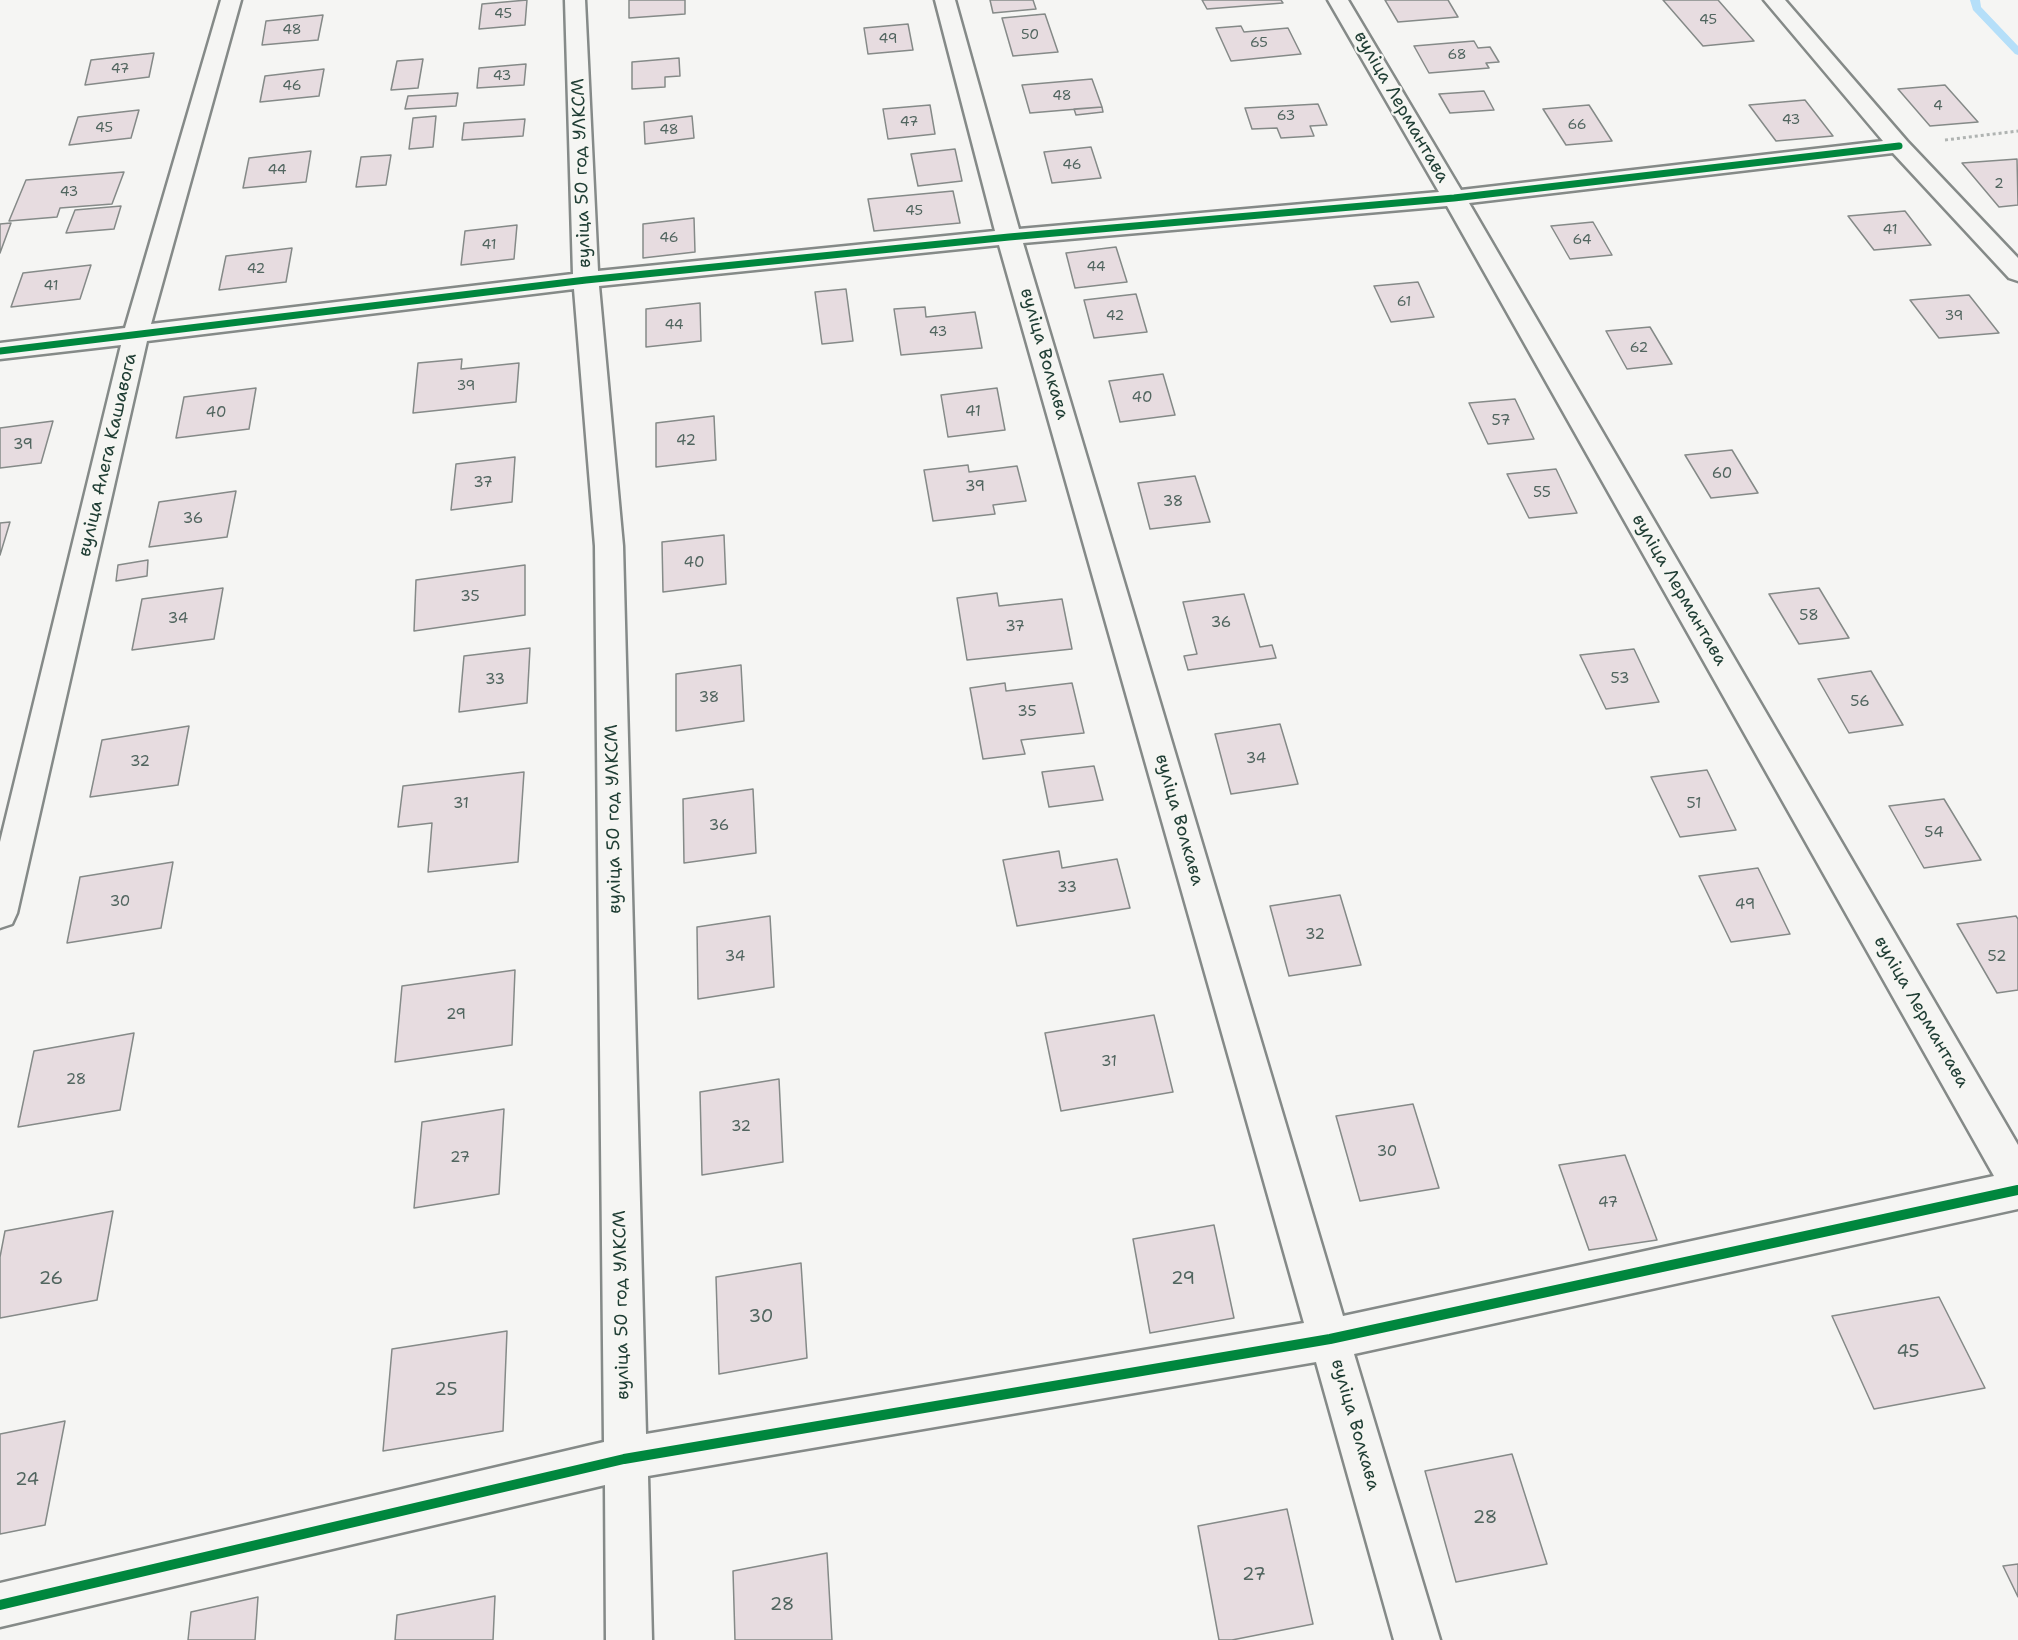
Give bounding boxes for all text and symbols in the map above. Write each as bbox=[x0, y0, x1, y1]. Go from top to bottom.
house number: 45 bbox=[494, 6, 512, 22]
house number: 45 bbox=[1699, 12, 1717, 28]
house number: 48 bbox=[282, 22, 302, 38]
house number: 50 bbox=[1021, 27, 1039, 43]
street label: вуліца Лермантава bbox=[1349, 27, 1453, 187]
house number: 49 bbox=[879, 31, 897, 47]
house number: 65 bbox=[1250, 35, 1268, 51]
house number: 68 bbox=[1447, 47, 1467, 63]
house number: 47 bbox=[111, 61, 129, 77]
house number: 43 bbox=[493, 68, 511, 84]
house number: 46 bbox=[282, 78, 302, 94]
street label: вуліца 50 год УЛКСМ bbox=[568, 78, 596, 268]
house number: 48 bbox=[1052, 88, 1072, 104]
house number: 4 bbox=[1933, 98, 1943, 114]
house number: 63 bbox=[1277, 108, 1295, 124]
house number: 43 bbox=[1782, 112, 1800, 128]
house number: 47 bbox=[900, 114, 918, 130]
house number: 66 bbox=[1567, 117, 1587, 133]
house number: 45 bbox=[95, 120, 113, 136]
house number: 48 bbox=[659, 122, 679, 138]
house number: 46 bbox=[1062, 157, 1082, 173]
house number: 44 bbox=[267, 162, 287, 178]
house number: 2 bbox=[1994, 176, 2004, 192]
house number: 43 bbox=[60, 184, 78, 200]
house number: 45 bbox=[905, 203, 923, 219]
house number: 41 bbox=[1883, 222, 1897, 238]
house number: 46 bbox=[659, 230, 679, 246]
house number: 64 bbox=[1572, 232, 1592, 248]
house number: 41 bbox=[482, 237, 496, 253]
house number: 44 bbox=[1086, 259, 1106, 275]
house number: 42 bbox=[247, 261, 265, 277]
house number: 41 bbox=[44, 278, 58, 294]
street label: вуліца Волкава bbox=[1015, 286, 1073, 422]
house number: 61 bbox=[1397, 294, 1411, 310]
house number: 42 bbox=[1106, 308, 1124, 324]
house number: 39 bbox=[1945, 308, 1963, 324]
house number: 44 bbox=[664, 317, 684, 333]
house number: 43 bbox=[929, 324, 947, 340]
house number: 62 bbox=[1630, 340, 1648, 356]
street label: вуліца Алега Кашавога bbox=[74, 351, 142, 559]
house number: 39 bbox=[457, 378, 475, 394]
house number: 40 bbox=[1132, 389, 1152, 407]
house number: 41 bbox=[965, 403, 981, 421]
house number: 40 bbox=[206, 404, 226, 422]
house number: 57 bbox=[1492, 412, 1510, 430]
house number: 42 bbox=[676, 432, 696, 450]
house number: 39 bbox=[13, 436, 33, 454]
house number: 60 bbox=[1712, 465, 1732, 483]
house number: 37 bbox=[473, 474, 493, 492]
house number: 39 bbox=[965, 478, 985, 496]
house number: 55 bbox=[1533, 484, 1551, 502]
house number: 38 bbox=[1163, 493, 1183, 511]
house number: 36 bbox=[183, 510, 203, 528]
street label: вуліца Лермантава bbox=[1627, 510, 1731, 670]
house number: 40 bbox=[684, 554, 704, 572]
house number: 35 bbox=[460, 588, 480, 606]
house number: 58 bbox=[1799, 607, 1819, 625]
house number: 34 bbox=[168, 610, 188, 628]
house number: 36 bbox=[1211, 614, 1231, 632]
house number: 37 bbox=[1005, 618, 1025, 636]
house number: 53 bbox=[1611, 670, 1629, 688]
house number: 33 bbox=[485, 671, 505, 689]
house number: 38 bbox=[699, 689, 719, 707]
house number: 56 bbox=[1850, 693, 1870, 711]
house number: 35 bbox=[1017, 703, 1037, 721]
street label: вуліца 50 год УЛКСМ bbox=[602, 724, 626, 914]
house number: 34 bbox=[1246, 750, 1266, 768]
street label: вуліца Волкава bbox=[1150, 752, 1208, 888]
house number: 32 bbox=[130, 753, 150, 771]
house number: 31 bbox=[453, 795, 469, 813]
house number: 51 bbox=[1687, 795, 1701, 813]
house number: 36 bbox=[709, 817, 729, 835]
house number: 54 bbox=[1924, 824, 1944, 842]
house number: 33 bbox=[1057, 879, 1077, 897]
house number: 30 bbox=[110, 893, 130, 911]
house number: 49 bbox=[1735, 896, 1755, 914]
house number: 32 bbox=[1305, 926, 1325, 944]
street label: вуліца Лермантава bbox=[1869, 932, 1973, 1092]
house number: 34 bbox=[725, 948, 745, 966]
house number: 52 bbox=[1988, 948, 2006, 966]
house number: 29 bbox=[446, 1006, 466, 1024]
house number: 31 bbox=[1101, 1053, 1117, 1071]
house number: 28 bbox=[66, 1071, 86, 1089]
house number: 32 bbox=[731, 1118, 751, 1136]
house number: 30 bbox=[1377, 1143, 1397, 1161]
house number: 27 bbox=[450, 1149, 470, 1167]
house number: 47 bbox=[1598, 1194, 1618, 1212]
street label: вуліца 50 год УЛКСМ bbox=[610, 1210, 634, 1400]
house number: 26 bbox=[39, 1268, 63, 1290]
house number: 29 bbox=[1171, 1268, 1195, 1290]
house number: 30 bbox=[749, 1306, 773, 1328]
house number: 45 bbox=[1896, 1341, 1920, 1363]
street label: вуліца Волкава bbox=[1326, 1357, 1384, 1493]
house number: 25 bbox=[434, 1379, 458, 1401]
house number: 24 bbox=[15, 1469, 39, 1491]
house number: 28 bbox=[1473, 1507, 1497, 1529]
house number: 27 bbox=[1242, 1564, 1266, 1586]
house number: 28 bbox=[770, 1594, 794, 1616]

